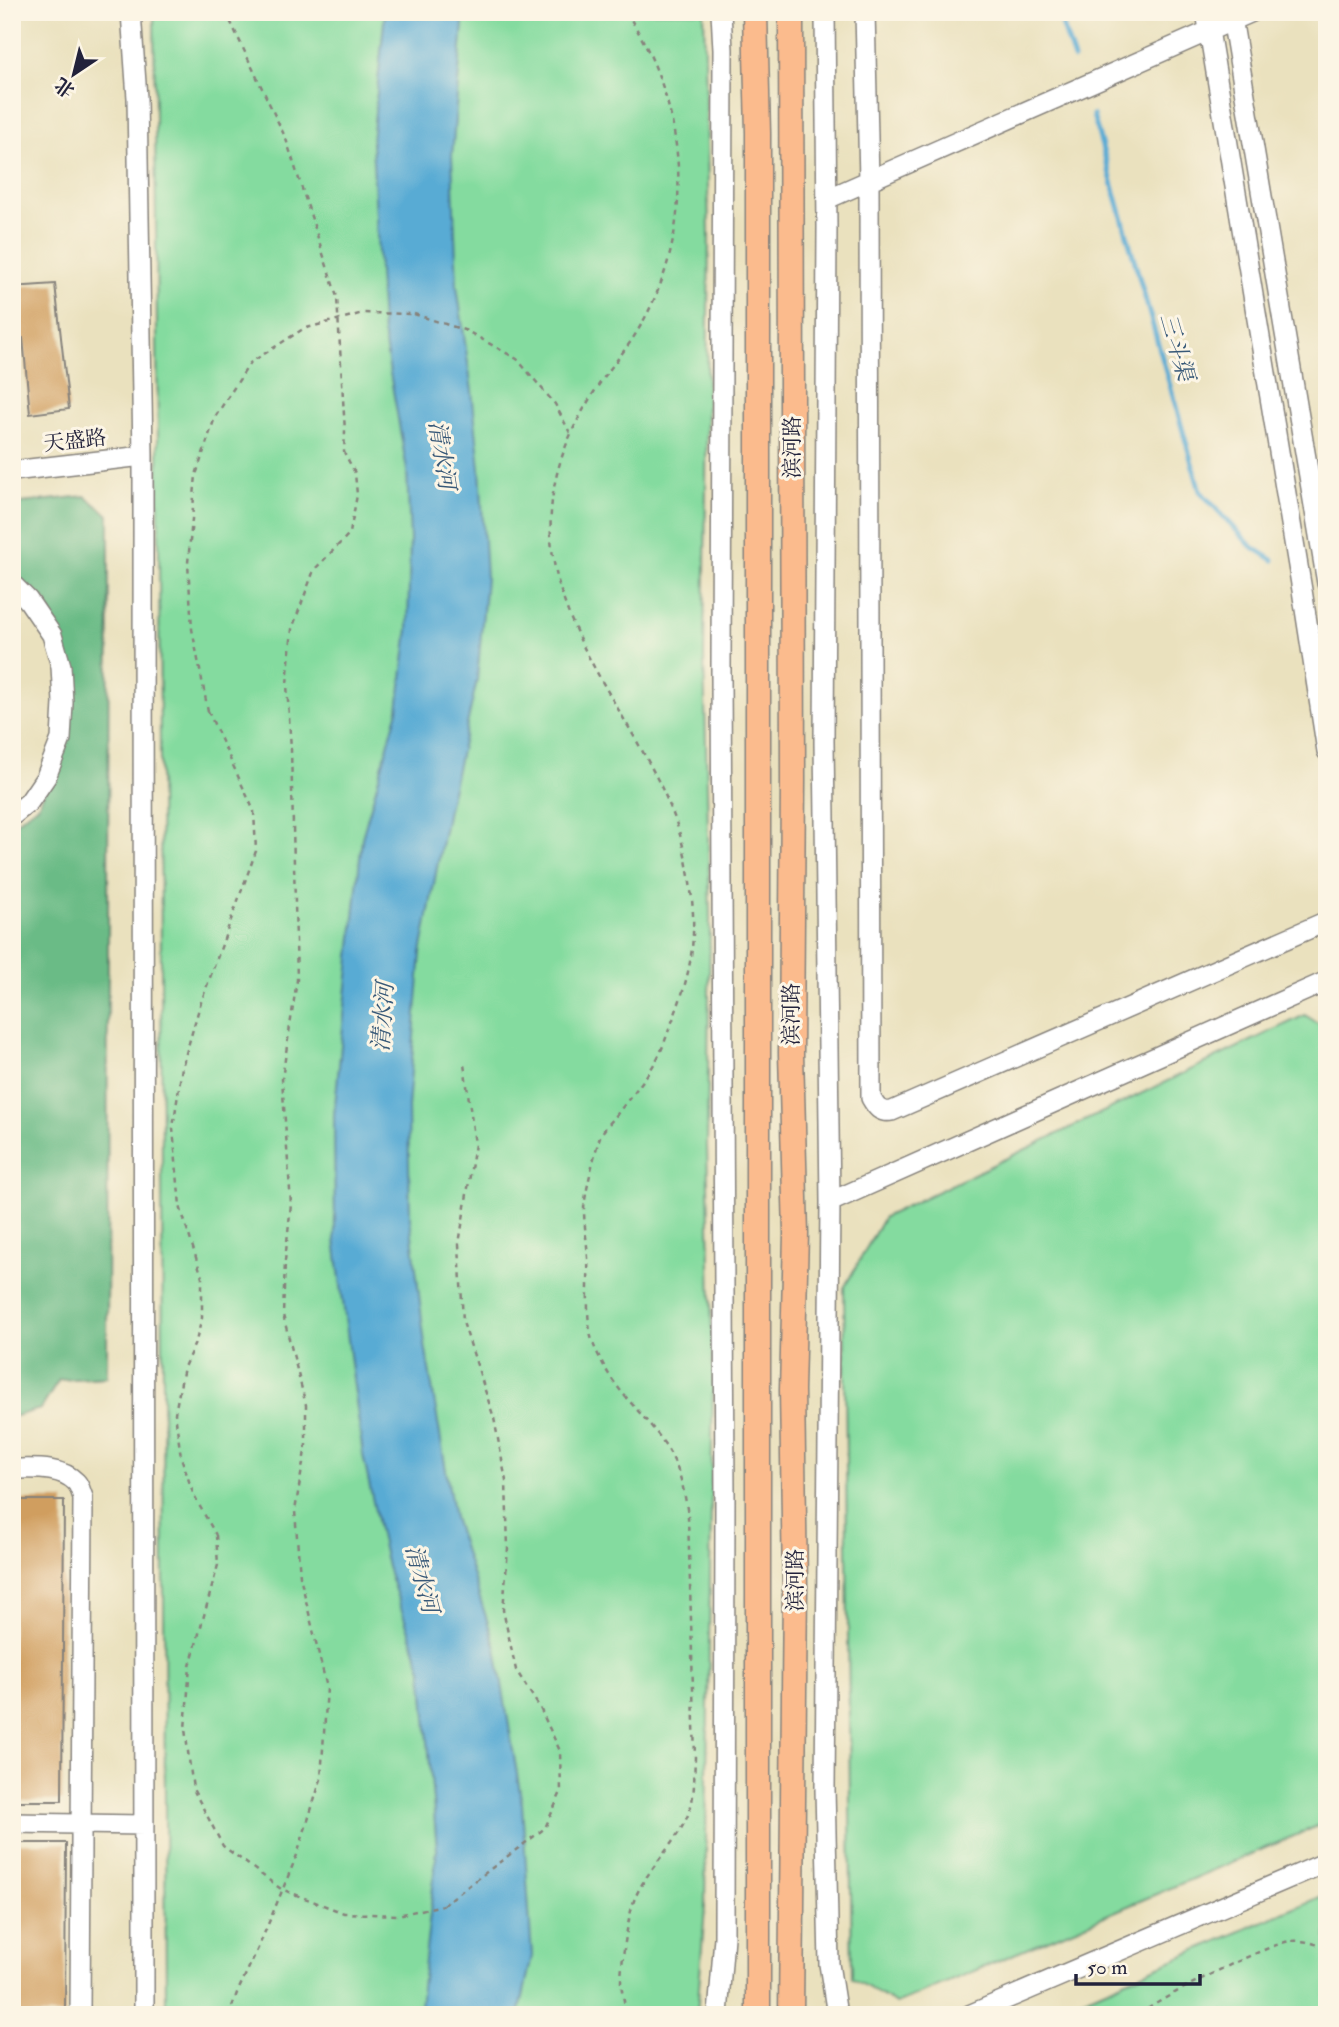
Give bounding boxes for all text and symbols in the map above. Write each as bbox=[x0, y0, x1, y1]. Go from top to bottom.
north arrow bbox=[38, 38, 108, 108]
text: 北 bbox=[50, 72, 79, 102]
water label: 三斗渠 bbox=[1154, 310, 1201, 387]
street label: 滨河路 bbox=[779, 416, 806, 479]
water label: 清水河 bbox=[422, 419, 462, 495]
street label: 天盛路 bbox=[42, 424, 108, 458]
water label: 清水河 bbox=[366, 978, 400, 1052]
street label: 滨河路 bbox=[778, 983, 805, 1046]
water label: 清水河 bbox=[399, 1542, 446, 1620]
street label: 滨河路 bbox=[782, 1549, 809, 1612]
scale bar bbox=[1076, 1943, 1201, 1987]
text: 50 m bbox=[1087, 1954, 1128, 1981]

